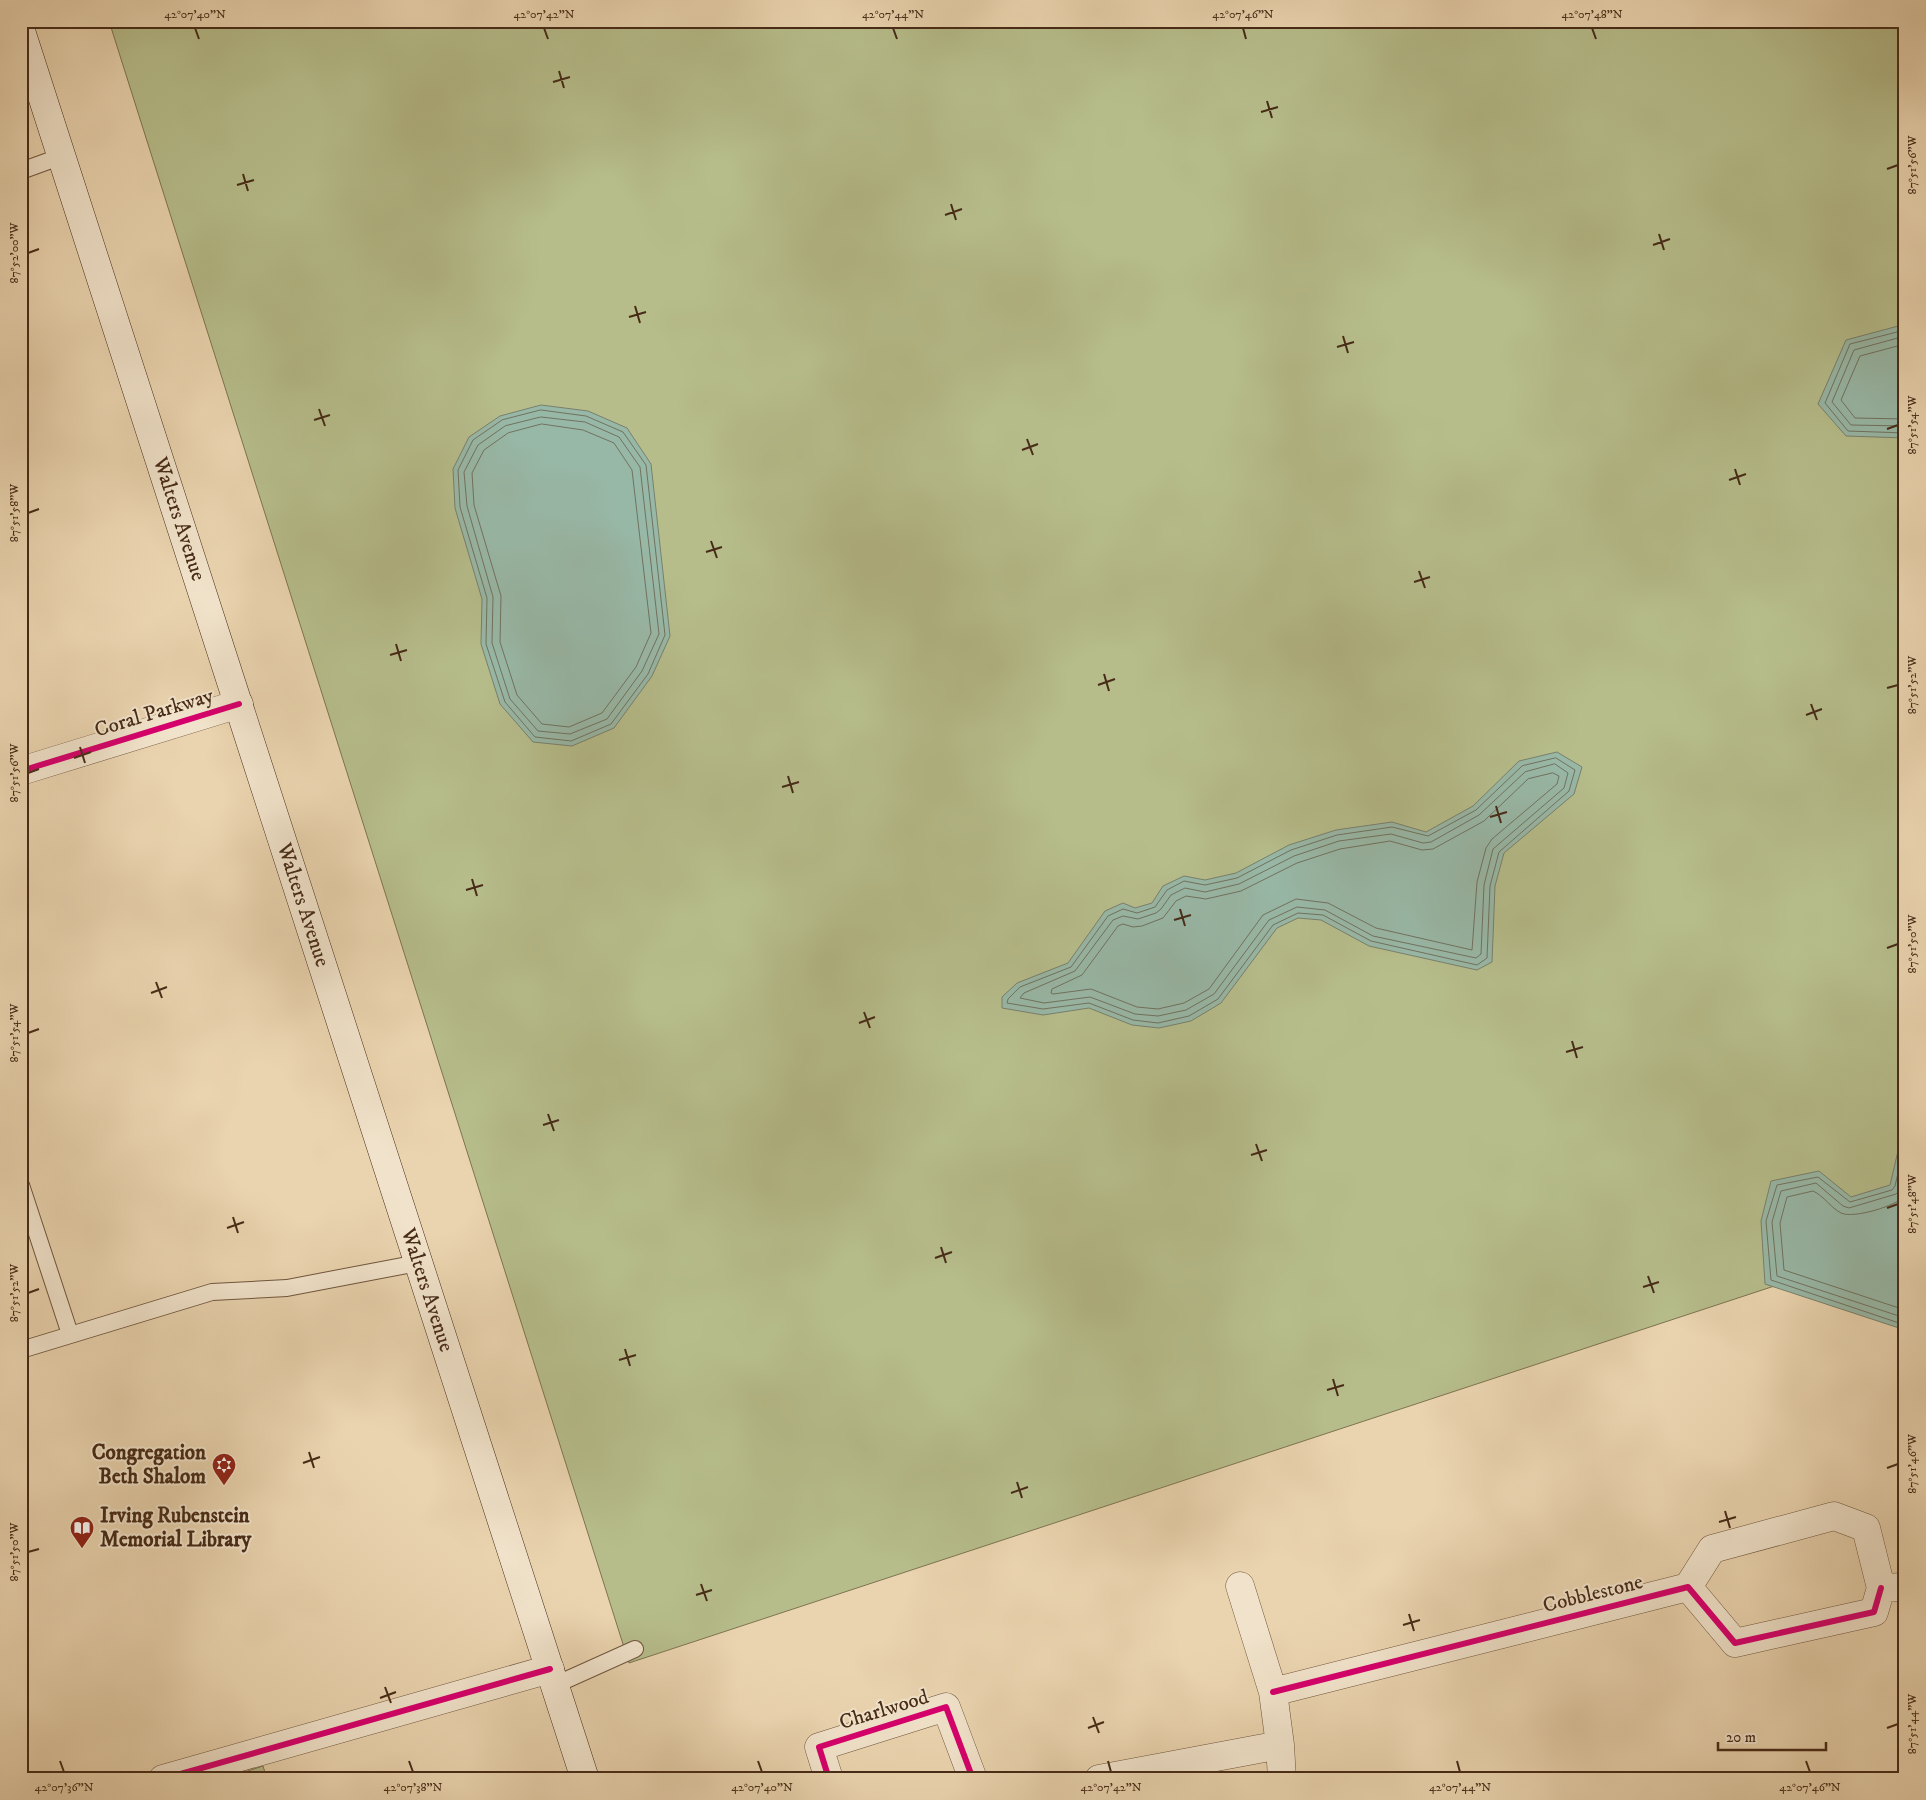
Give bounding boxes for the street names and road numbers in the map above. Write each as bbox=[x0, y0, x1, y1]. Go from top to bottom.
street label: Walters Avenue bbox=[146, 453, 211, 584]
street label: Coral Parkway bbox=[91, 682, 218, 743]
street label: Walters Avenue bbox=[270, 839, 335, 970]
street label: Walters Avenue bbox=[394, 1224, 459, 1355]
street label: Cobblestone bbox=[1540, 1569, 1646, 1619]
street label: Charlwood bbox=[836, 1684, 932, 1736]

